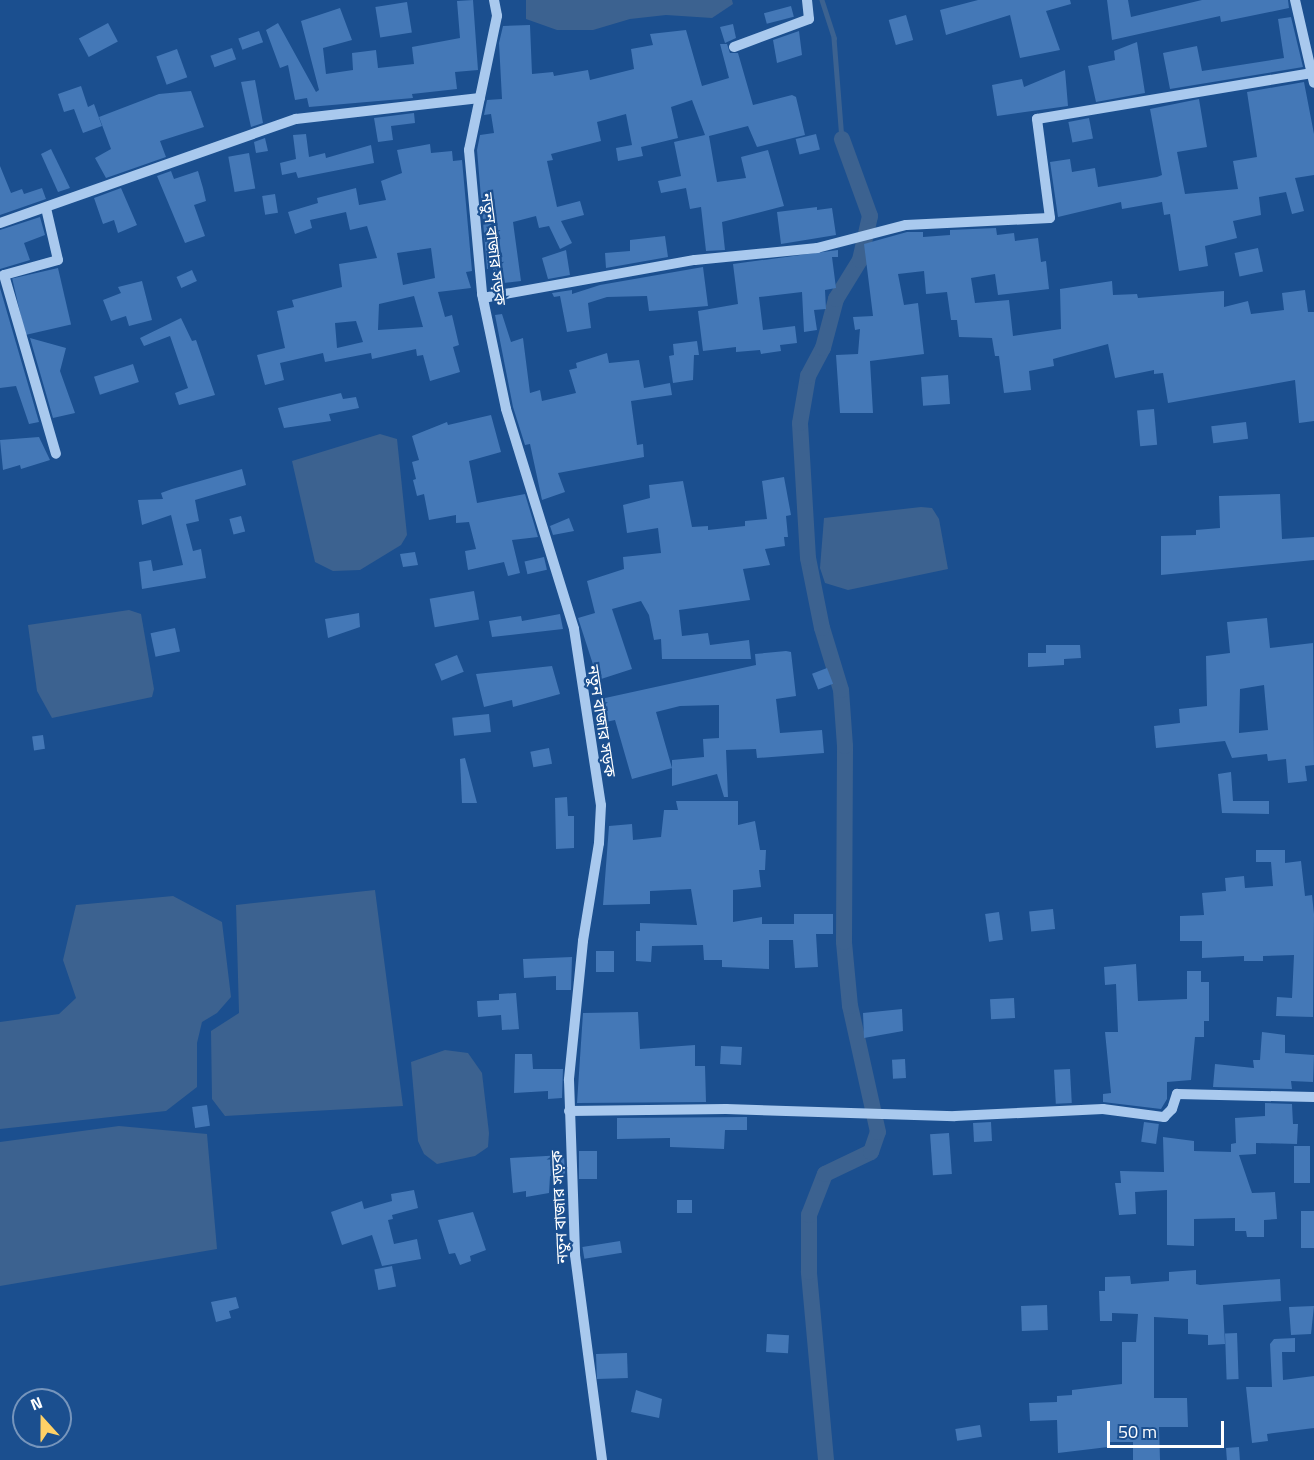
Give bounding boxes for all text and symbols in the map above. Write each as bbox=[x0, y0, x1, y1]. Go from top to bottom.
street label: নতুন বাজার সড়ক bbox=[478, 192, 510, 306]
street label: নতুন বাজার সড়ক bbox=[584, 664, 620, 778]
street label: নতুন বাজার সড়ক bbox=[546, 1150, 572, 1264]
north arrow bbox=[12, 1388, 72, 1448]
text: N bbox=[27, 1390, 46, 1416]
scale bar bbox=[1110, 1409, 1227, 1447]
text: 50 m bbox=[1118, 1418, 1157, 1445]

